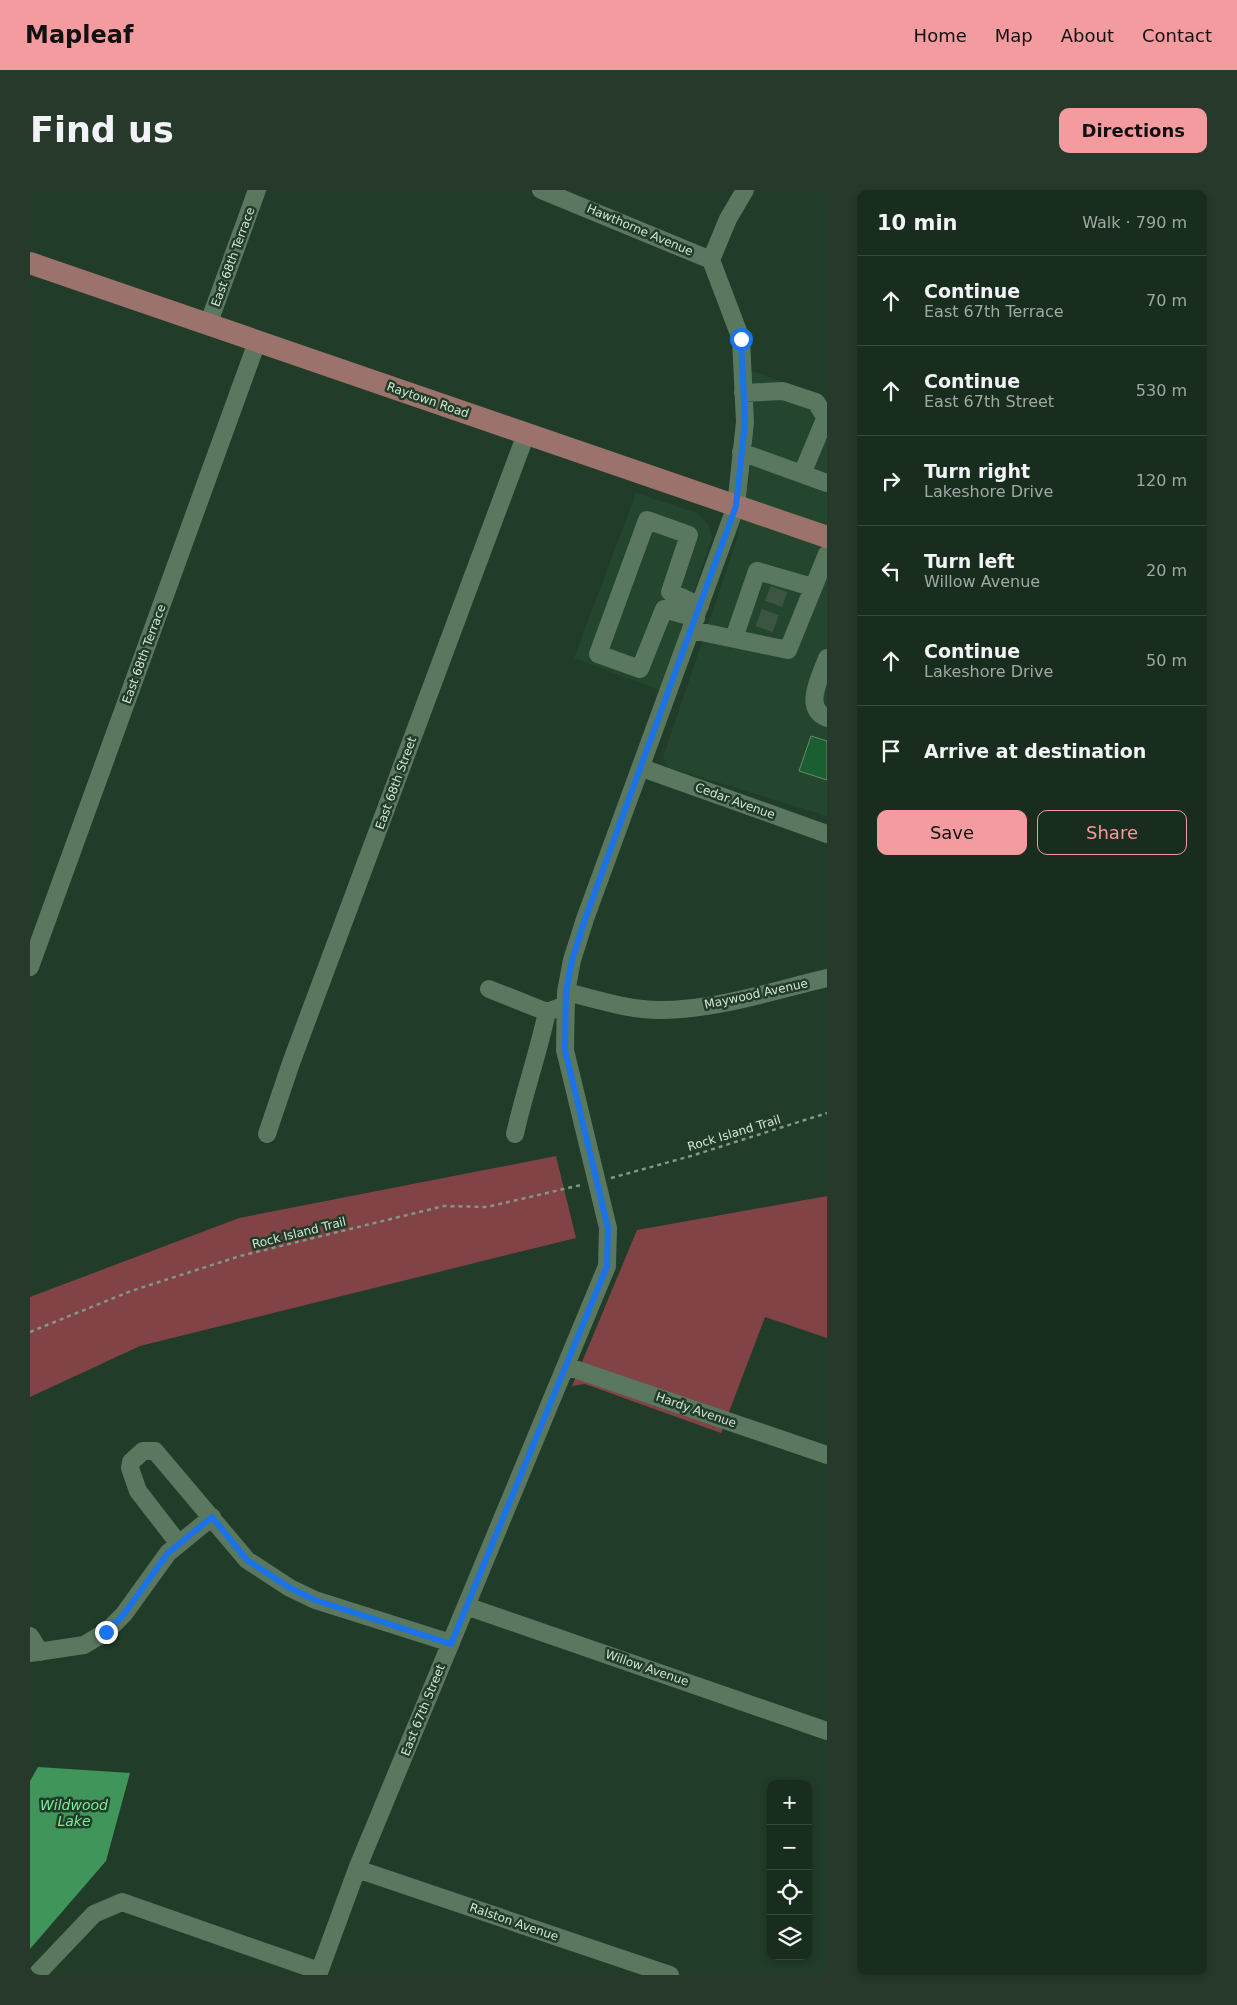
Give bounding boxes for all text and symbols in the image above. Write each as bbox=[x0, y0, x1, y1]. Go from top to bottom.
text: Mapleaf bbox=[25, 21, 133, 49]
text: Home bbox=[914, 25, 967, 46]
text: Map bbox=[995, 25, 1033, 46]
text: About bbox=[1061, 25, 1114, 46]
text: Contact bbox=[1142, 25, 1212, 46]
button: Directions bbox=[1059, 108, 1207, 153]
text: Find us bbox=[30, 110, 174, 150]
street label: Hawthorne Avenue bbox=[585, 201, 695, 259]
street label: East 68th Terrace bbox=[209, 205, 257, 309]
text: 10 min bbox=[877, 211, 958, 235]
text: Walk · 790 m bbox=[1082, 213, 1187, 232]
text: Continue bbox=[924, 280, 1020, 302]
icon: ahead bbox=[877, 287, 905, 315]
text: 70 m bbox=[1146, 291, 1187, 310]
text: East 67th Terrace bbox=[924, 302, 1064, 321]
route start bbox=[730, 328, 753, 351]
text: Continue bbox=[924, 370, 1020, 392]
icon: ahead bbox=[877, 377, 905, 405]
street label: Raytown Road bbox=[385, 379, 471, 421]
text: 530 m bbox=[1136, 381, 1187, 400]
text: East 67th Street bbox=[924, 392, 1054, 411]
text: Turn right bbox=[924, 460, 1030, 482]
icon: right bbox=[877, 467, 905, 495]
text: 120 m bbox=[1136, 471, 1187, 490]
text: Lakeshore Drive bbox=[924, 482, 1053, 501]
text: Turn left bbox=[924, 550, 1015, 572]
icon: left bbox=[877, 557, 905, 585]
text: 20 m bbox=[1146, 561, 1187, 580]
text: Willow Avenue bbox=[924, 572, 1040, 591]
street label: East 68th Terrace bbox=[120, 602, 168, 706]
text: Continue bbox=[924, 640, 1020, 662]
icon: ahead bbox=[877, 647, 905, 675]
text: 50 m bbox=[1146, 651, 1187, 670]
text: Lakeshore Drive bbox=[924, 662, 1053, 681]
street label: East 68th Street bbox=[373, 734, 419, 831]
icon: arrive bbox=[877, 737, 905, 765]
text: Arrive at destination bbox=[924, 740, 1146, 762]
street label: Cedar Avenue bbox=[693, 780, 777, 822]
button: Save bbox=[877, 810, 1027, 855]
button: Share bbox=[1037, 810, 1187, 855]
street label: Maywood Avenue bbox=[703, 976, 809, 1012]
street label: Rock Island Trail bbox=[686, 1112, 782, 1154]
street label: Rock Island Trail bbox=[250, 1215, 348, 1251]
street label: Hardy Avenue bbox=[654, 1390, 738, 1430]
route end bbox=[95, 1621, 118, 1644]
street label: Willow Avenue bbox=[604, 1647, 690, 1689]
street label: East 67th Street bbox=[398, 1662, 448, 1758]
map controls bbox=[767, 1780, 812, 1960]
button: + bbox=[767, 1780, 812, 1825]
water label: Wildwood Lake bbox=[40, 1797, 108, 1829]
button: − bbox=[767, 1825, 812, 1870]
button: locate bbox=[767, 1870, 812, 1915]
street label: Ralston Avenue bbox=[468, 1900, 560, 1944]
button: layers bbox=[767, 1915, 812, 1960]

